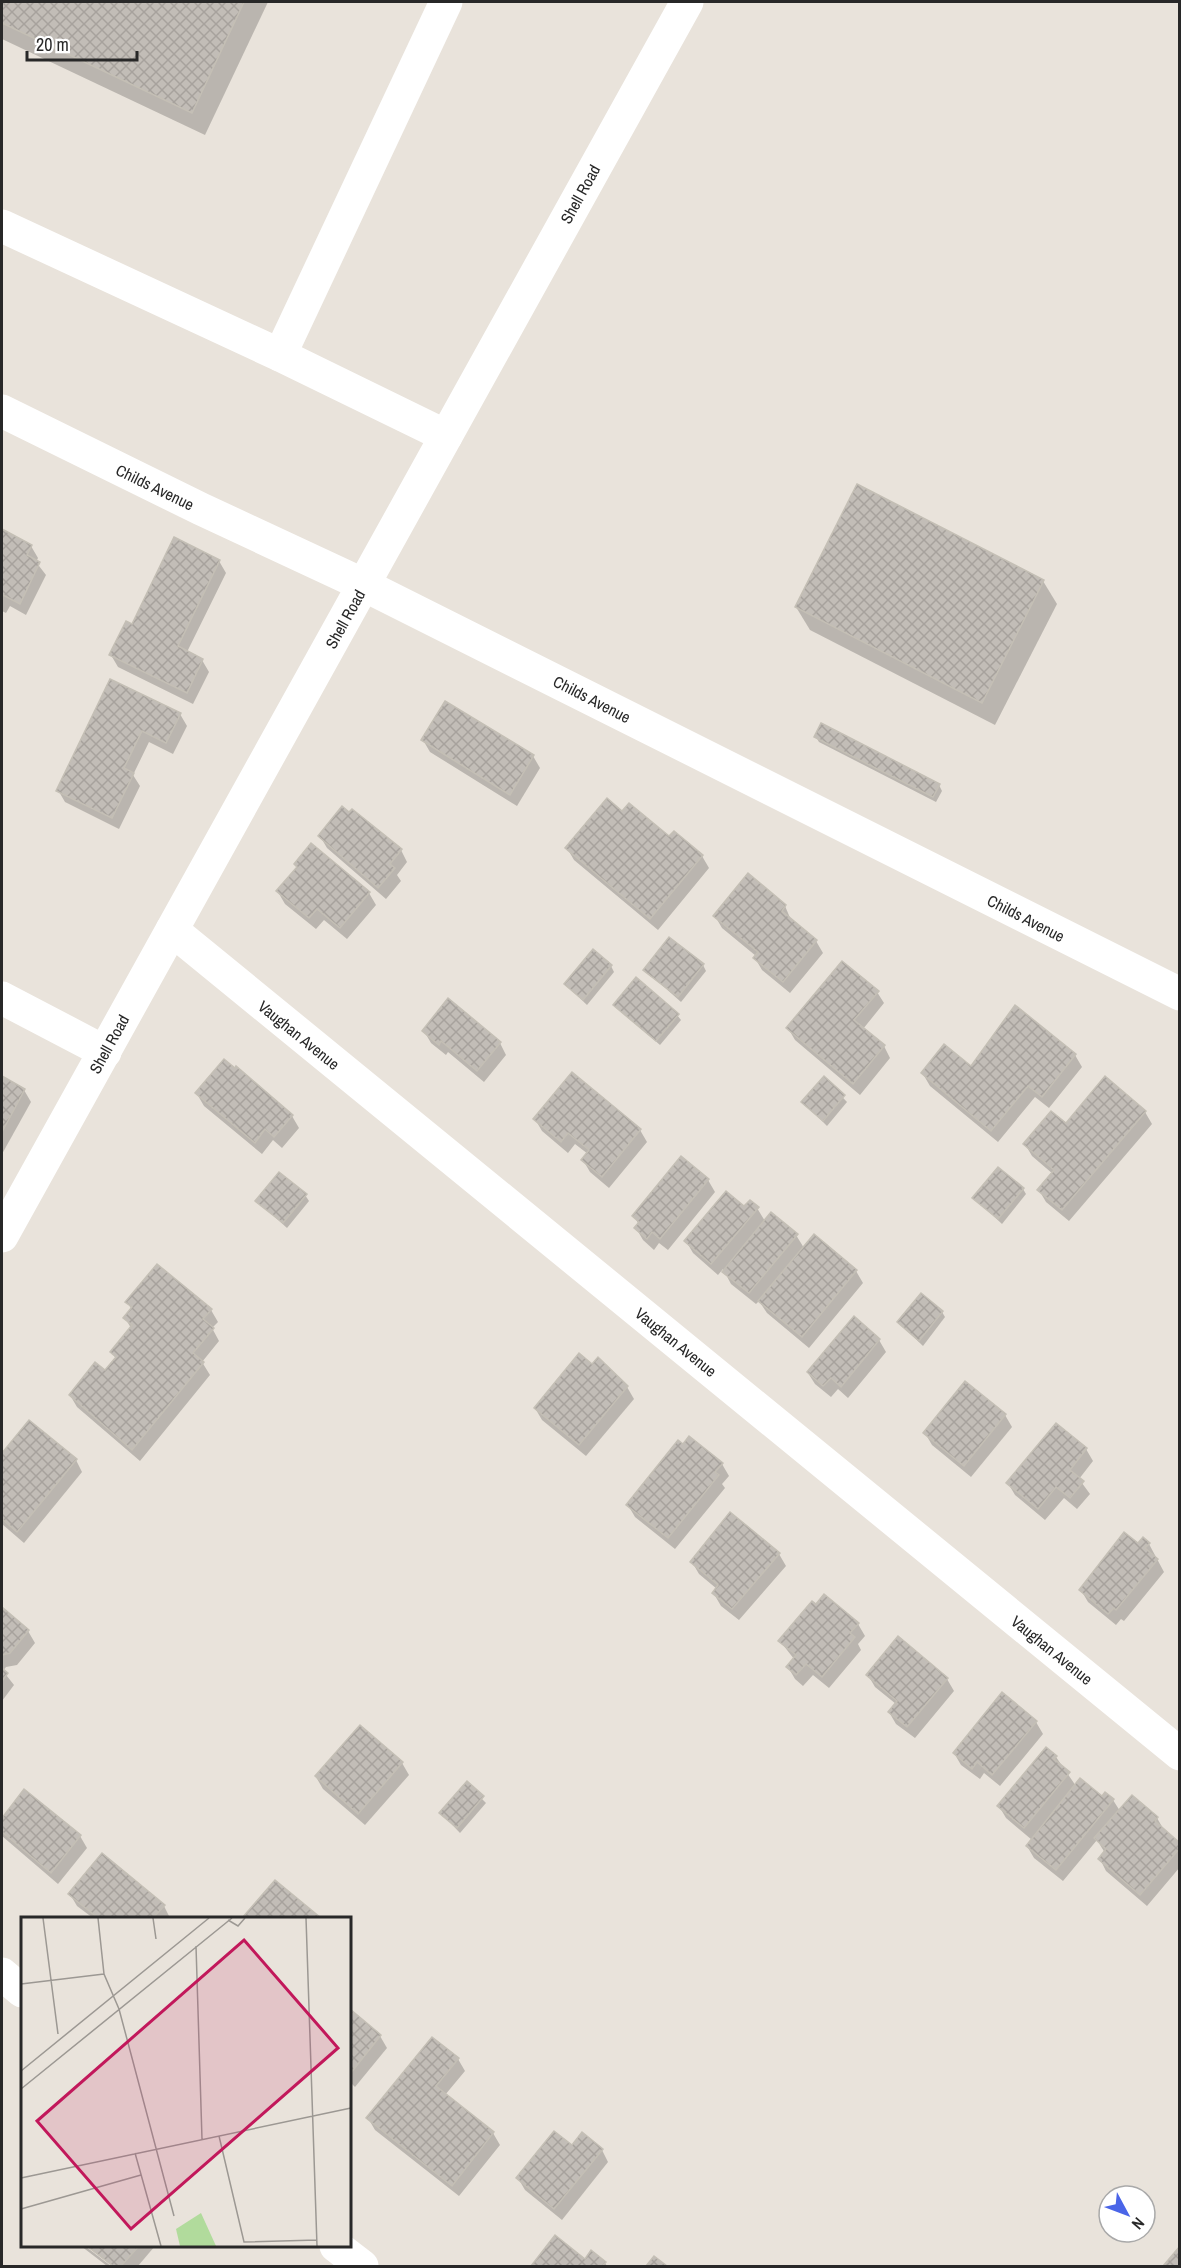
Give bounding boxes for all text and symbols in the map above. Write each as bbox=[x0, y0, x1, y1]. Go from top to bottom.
scale bar bbox=[27, 24, 136, 62]
text: 20 m bbox=[36, 32, 69, 57]
street label: Shell Road bbox=[555, 161, 605, 227]
street label: Childs Avenue bbox=[112, 459, 198, 515]
street label: Shell Road bbox=[320, 586, 370, 652]
street label: Childs Avenue bbox=[549, 670, 635, 728]
street label: Childs Avenue bbox=[983, 889, 1069, 947]
street label: Vaughan Avenue bbox=[254, 995, 344, 1075]
street label: Shell Road bbox=[84, 1011, 134, 1077]
street label: Vaughan Avenue bbox=[631, 1302, 721, 1382]
street label: Vaughan Avenue bbox=[1007, 1610, 1097, 1690]
inset map bbox=[21, 1917, 351, 2247]
north arrow bbox=[1097, 2184, 1157, 2244]
text: N bbox=[1127, 2213, 1150, 2235]

